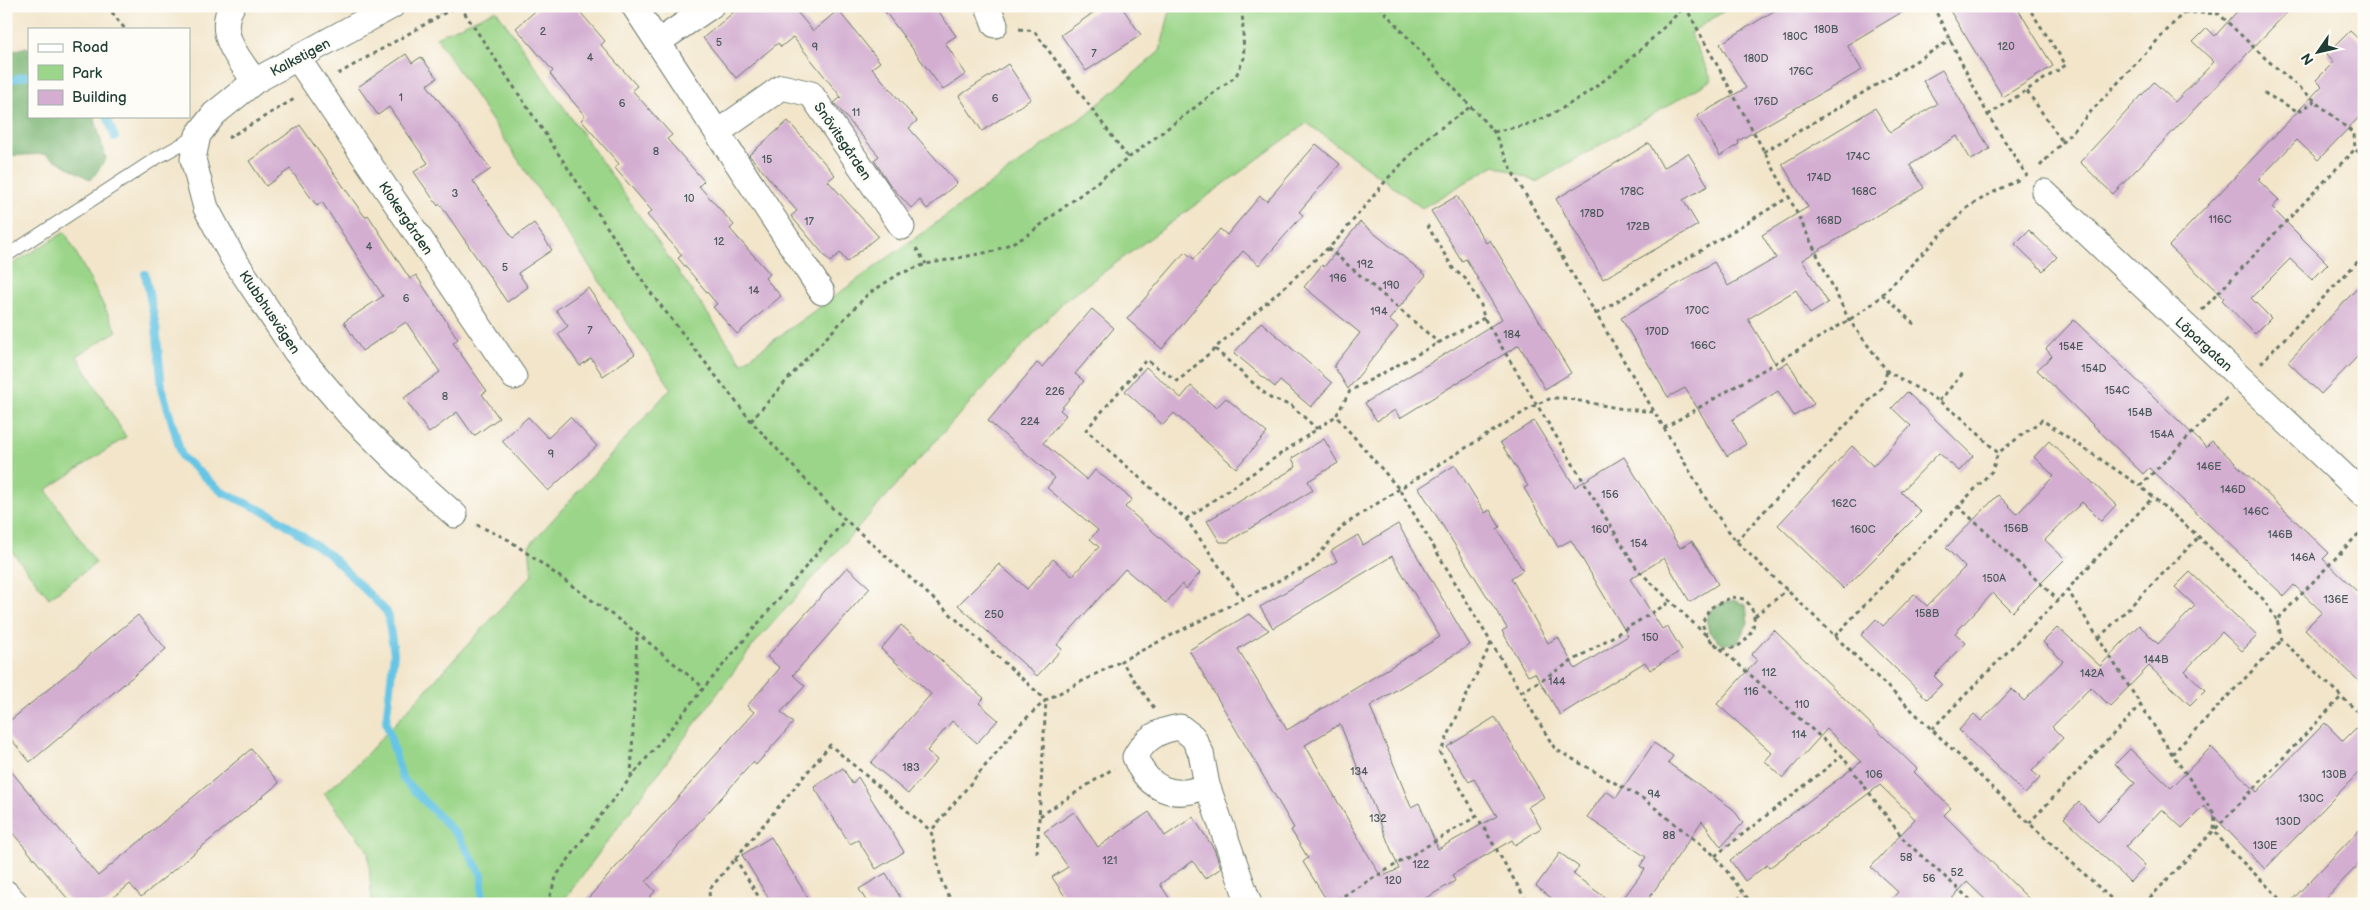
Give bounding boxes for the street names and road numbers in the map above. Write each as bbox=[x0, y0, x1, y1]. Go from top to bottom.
street label: Kalkstigen bbox=[267, 34, 333, 80]
street label: Snövitsgården bbox=[810, 99, 875, 184]
street label: Klokergården bbox=[375, 178, 436, 258]
street label: Klubbhusvägen bbox=[235, 267, 304, 357]
street label: Löpargatan bbox=[2172, 314, 2236, 375]

